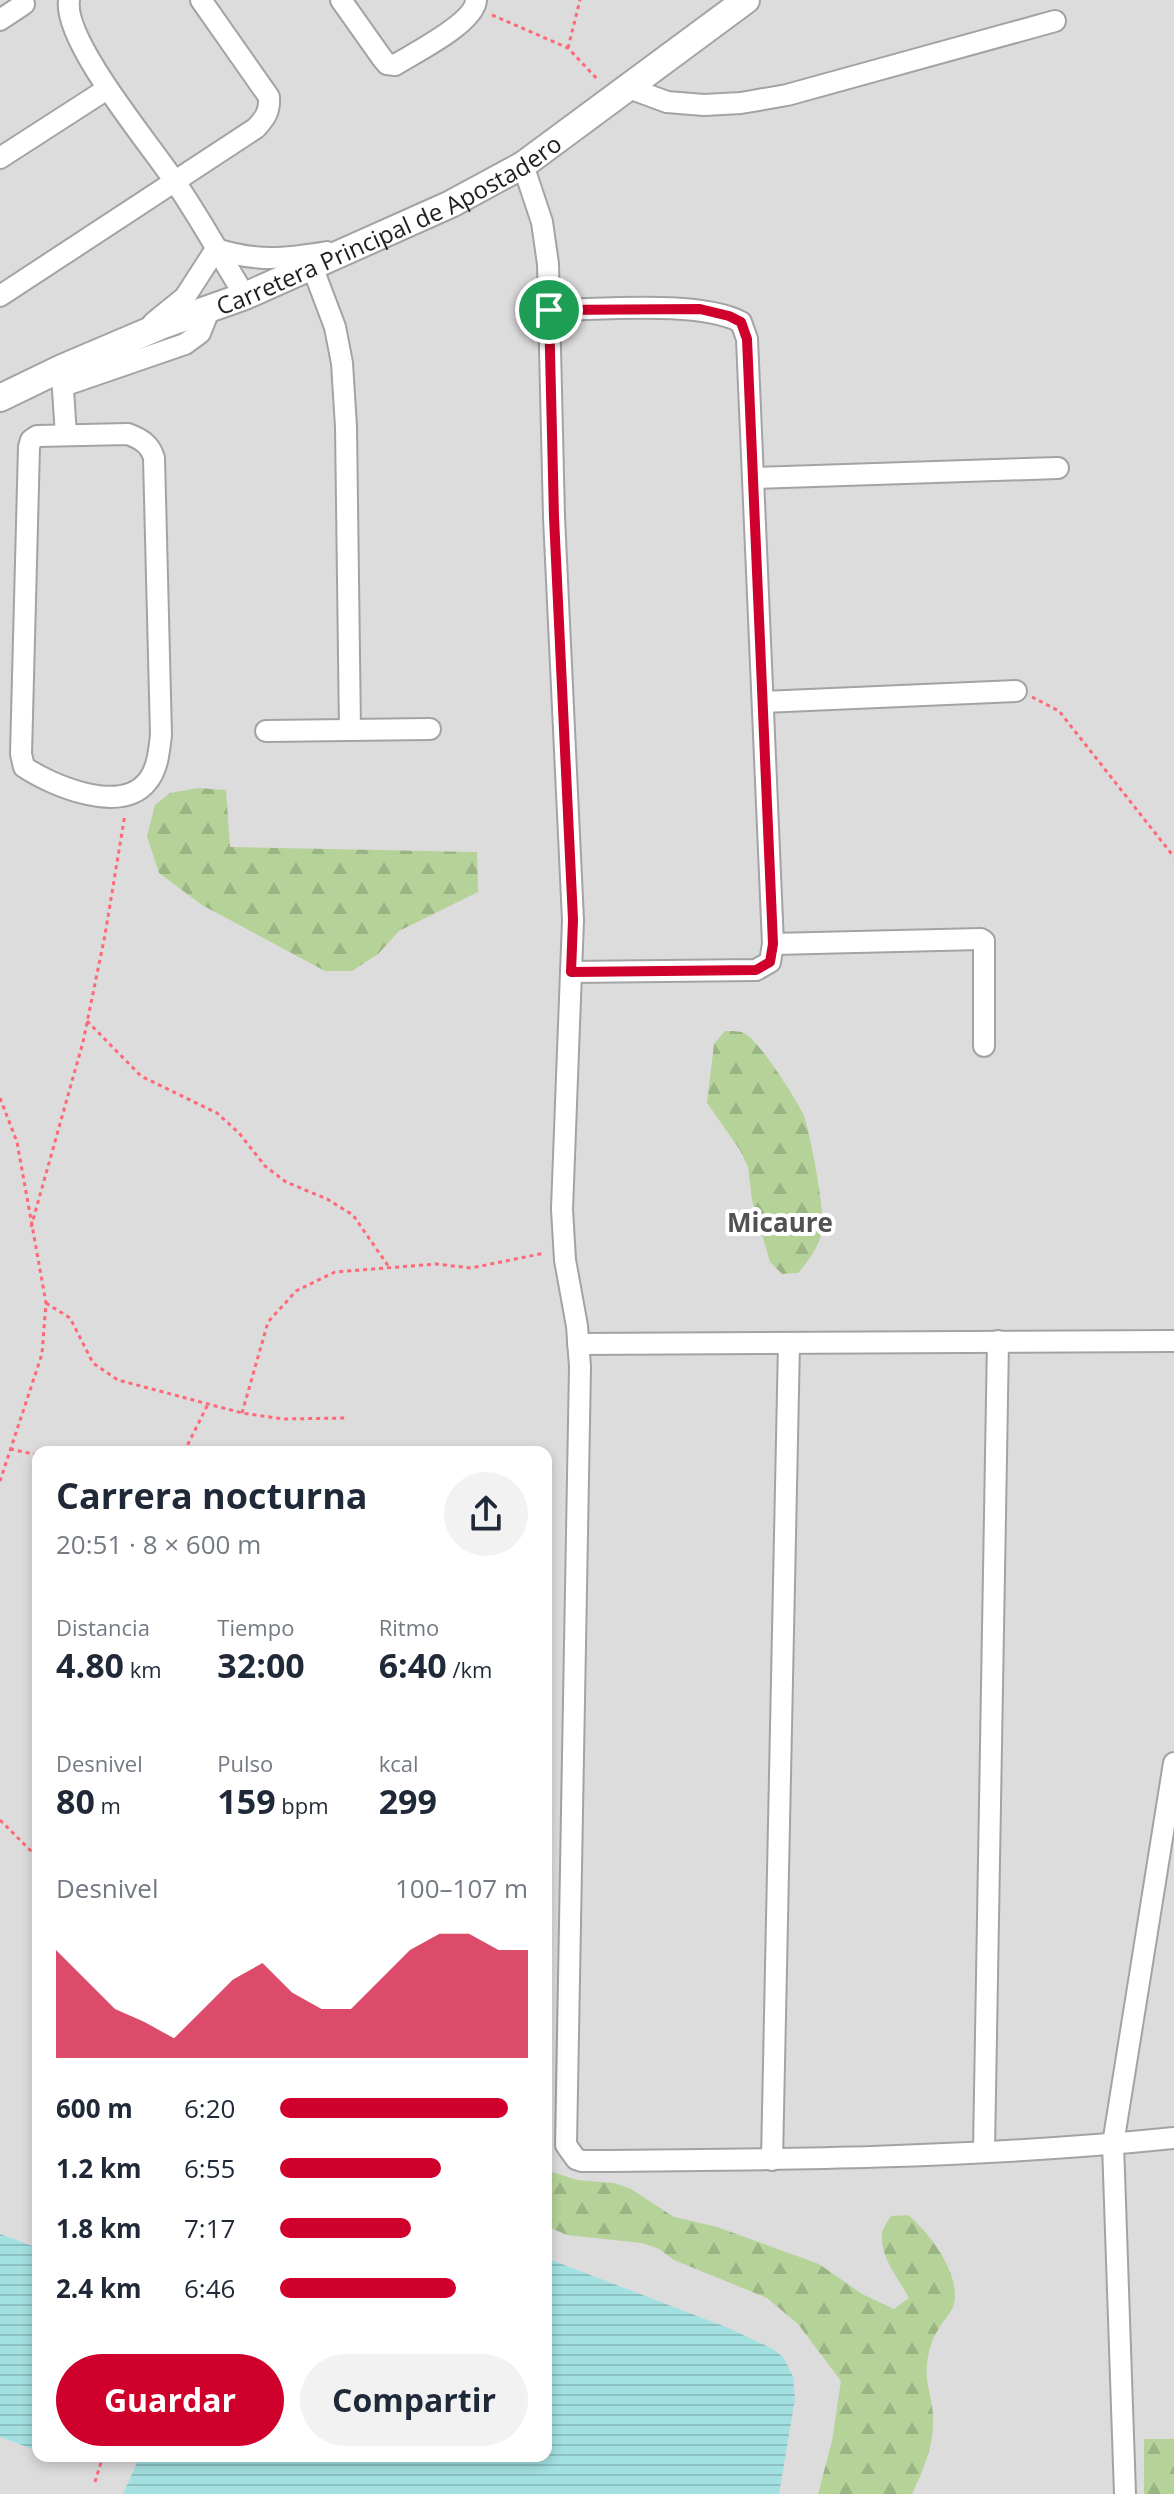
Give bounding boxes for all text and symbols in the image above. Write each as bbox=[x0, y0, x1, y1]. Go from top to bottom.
street label: Carretera Principal de Apostadero bbox=[211, 126, 567, 322]
pin bbox=[515, 276, 583, 344]
icon: arrive bbox=[527, 288, 571, 332]
district label: Micaure bbox=[727, 1204, 833, 1240]
text: Carrera nocturna bbox=[56, 1471, 368, 1520]
button: share bbox=[444, 1472, 528, 1556]
text: 20:51 · 8 × 600 m bbox=[56, 1526, 261, 1562]
text: Distancia bbox=[56, 1612, 150, 1642]
text: Tiempo bbox=[217, 1612, 294, 1642]
text: Ritmo bbox=[379, 1612, 439, 1642]
text: 4.80 bbox=[56, 1642, 124, 1688]
text: 32:00 bbox=[217, 1642, 305, 1688]
text: 6:40 bbox=[379, 1642, 447, 1688]
text: km bbox=[124, 1654, 162, 1684]
text: /km bbox=[447, 1654, 492, 1684]
text: Desnivel bbox=[56, 1748, 143, 1778]
text: Pulso bbox=[217, 1748, 273, 1778]
text: kcal bbox=[379, 1748, 419, 1778]
text: 80 bbox=[56, 1778, 95, 1824]
text: 159 bbox=[217, 1778, 276, 1824]
text: 299 bbox=[379, 1778, 437, 1824]
text: m bbox=[95, 1790, 121, 1820]
text: bpm bbox=[276, 1790, 329, 1820]
text: Desnivel bbox=[56, 1870, 159, 1906]
text: 100–107 m bbox=[395, 1870, 528, 1906]
text: 600 m bbox=[56, 2090, 133, 2126]
text: 6:20 bbox=[184, 2090, 235, 2126]
text: 1.2 km bbox=[56, 2150, 142, 2186]
text: 6:55 bbox=[184, 2150, 235, 2186]
text: 1.8 km bbox=[56, 2210, 142, 2246]
text: 7:17 bbox=[184, 2210, 235, 2246]
text: 2.4 km bbox=[56, 2270, 142, 2306]
text: 6:46 bbox=[184, 2270, 235, 2306]
button: Guardar bbox=[56, 2354, 284, 2446]
button: Compartir bbox=[300, 2354, 528, 2446]

